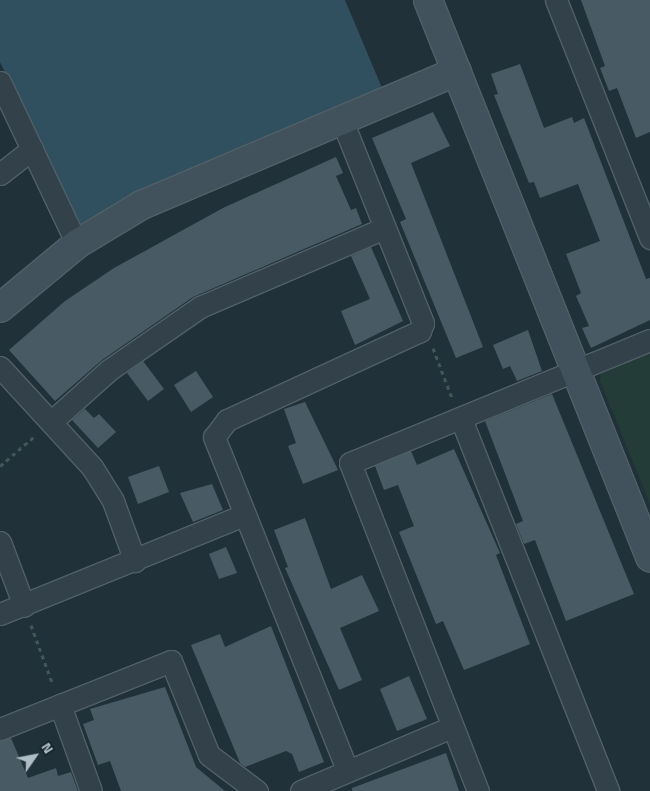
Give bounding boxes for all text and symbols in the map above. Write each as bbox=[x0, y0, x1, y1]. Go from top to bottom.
north arrow bbox=[10, 731, 60, 781]
text: N bbox=[37, 738, 59, 757]

